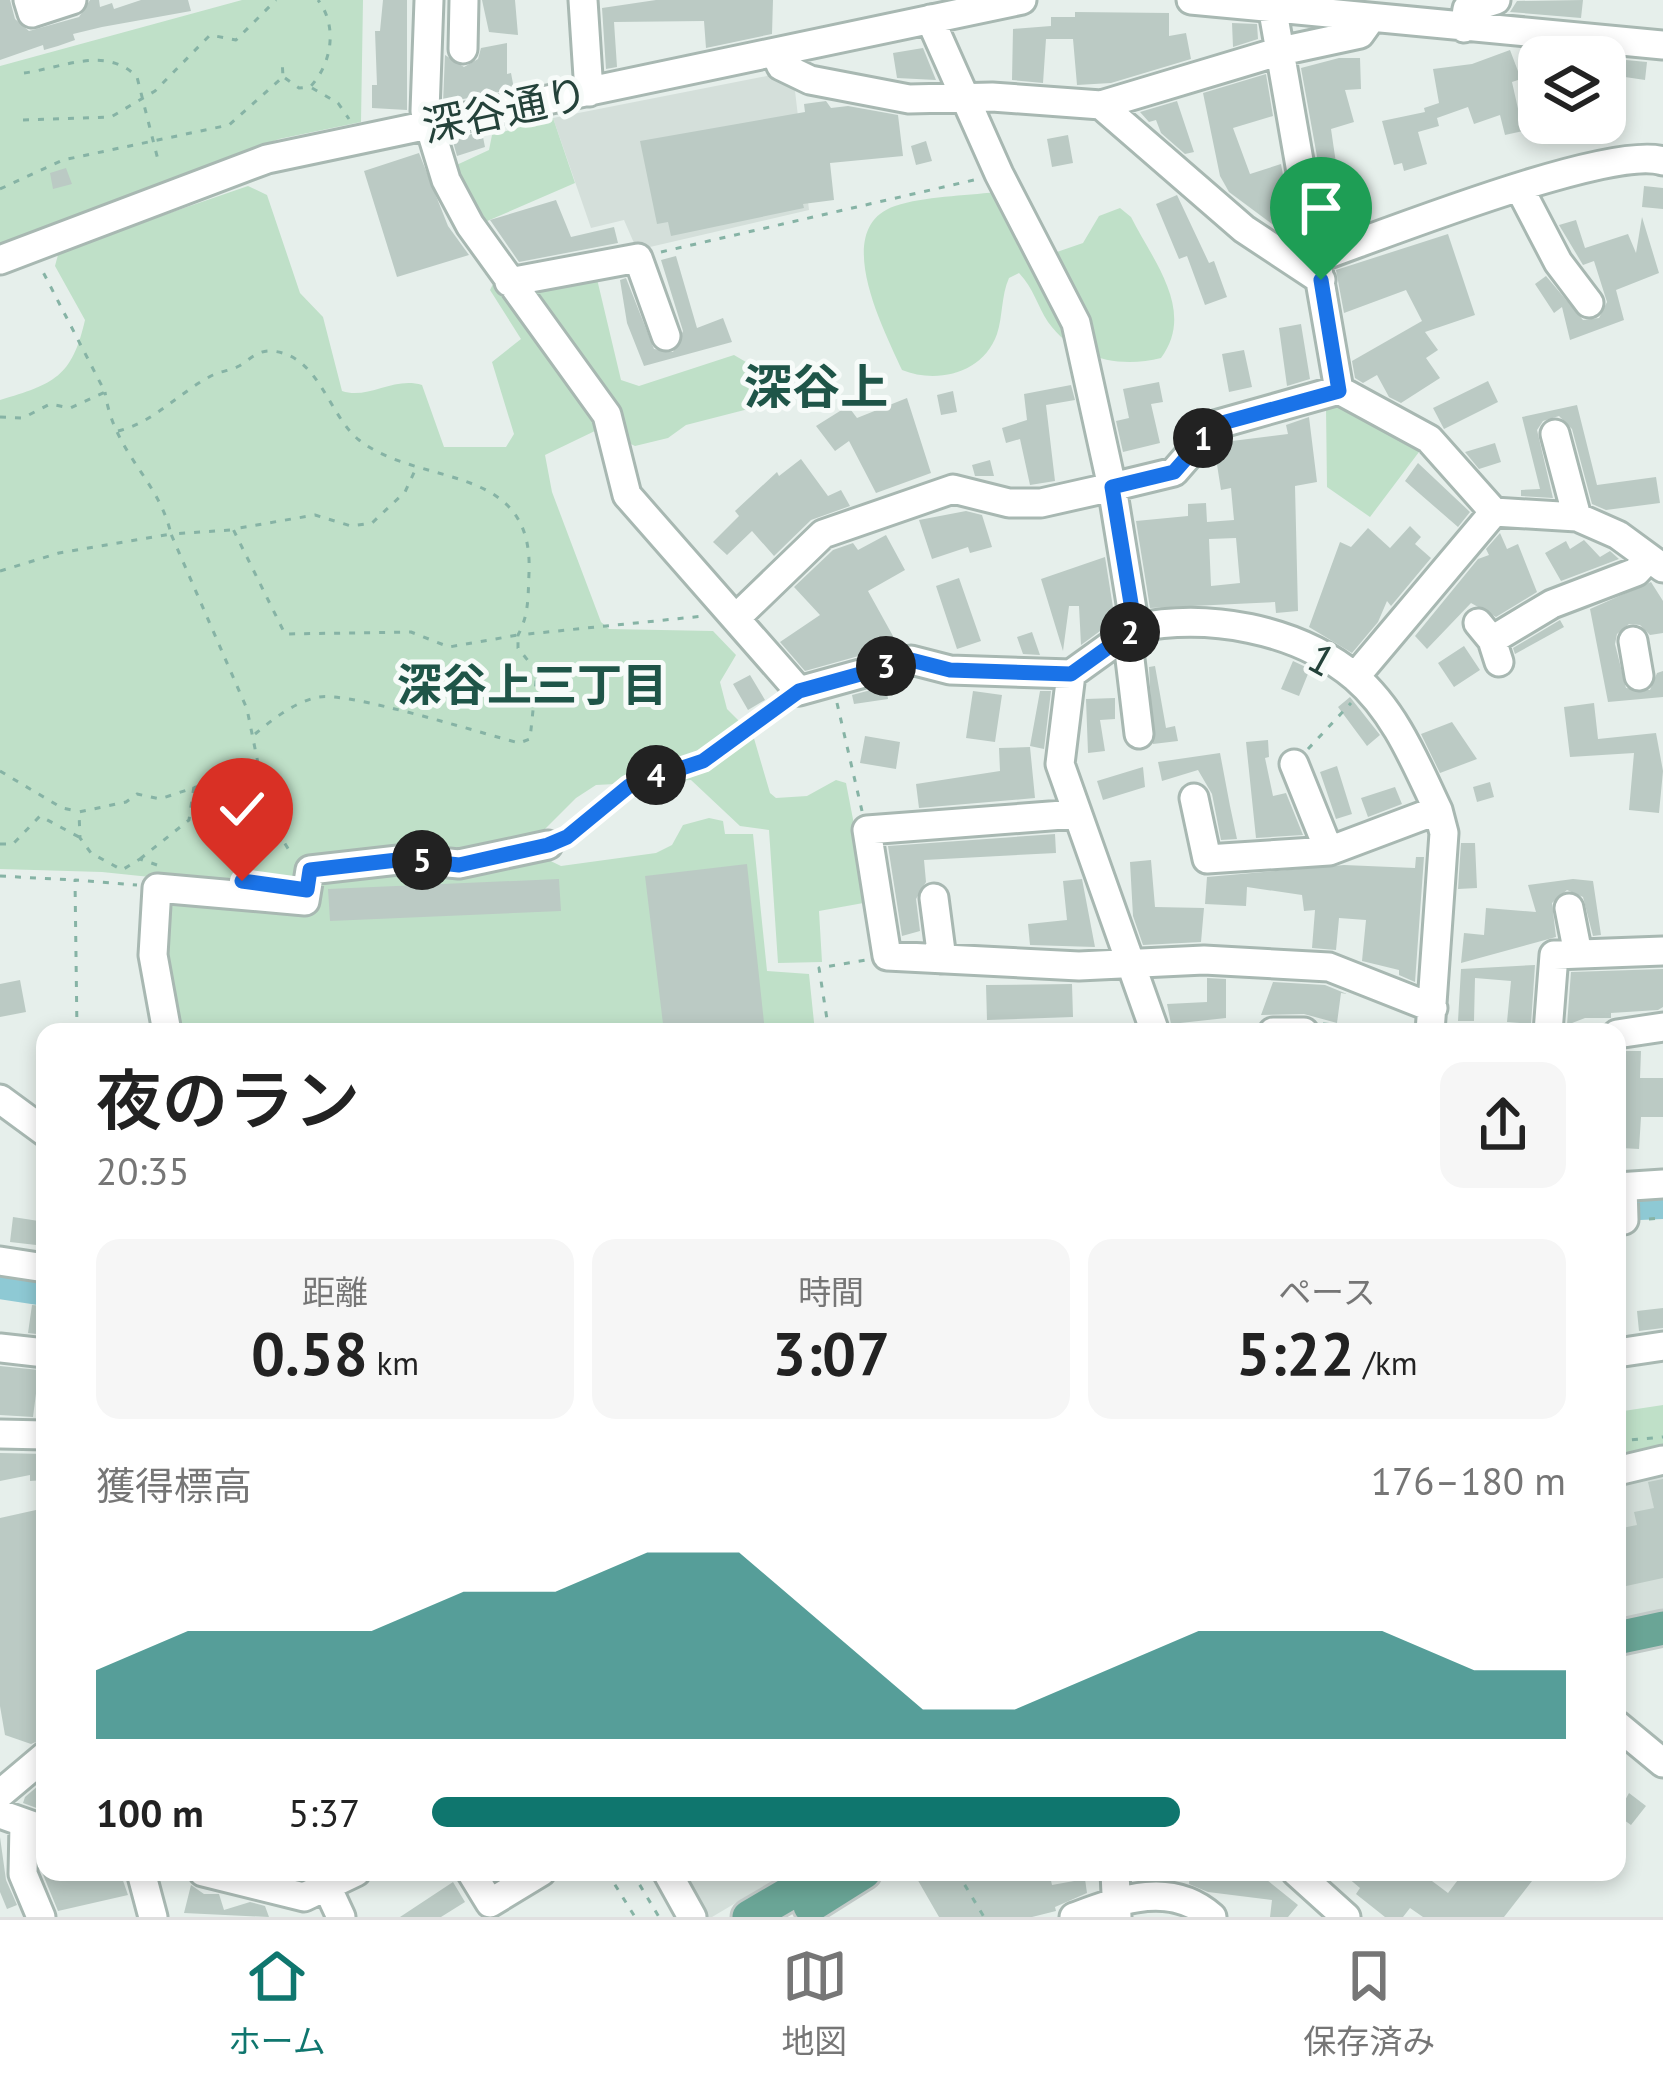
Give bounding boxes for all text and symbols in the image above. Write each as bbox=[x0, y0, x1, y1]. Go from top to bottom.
map controls bbox=[1518, 36, 1626, 144]
button: layers bbox=[1518, 36, 1626, 144]
street label: 深谷通り bbox=[417, 65, 593, 153]
pin bbox=[1270, 157, 1372, 280]
icon: arrive bbox=[1288, 175, 1354, 241]
district label: 深谷上 bbox=[744, 355, 888, 417]
pin: 1 bbox=[1173, 408, 1233, 468]
text: 1 bbox=[1194, 416, 1212, 459]
pin: 2 bbox=[1100, 602, 1160, 662]
text: 2 bbox=[1121, 610, 1139, 653]
street label: 1 bbox=[1299, 629, 1345, 689]
pin: 3 bbox=[856, 636, 916, 696]
text: 3 bbox=[877, 644, 895, 687]
district label: 深谷上三丁目 bbox=[397, 655, 667, 713]
pin: 4 bbox=[626, 745, 686, 805]
text: 4 bbox=[647, 753, 665, 796]
pin bbox=[191, 758, 293, 881]
icon: check bbox=[209, 776, 275, 842]
pin: 5 bbox=[392, 830, 452, 890]
text: 5 bbox=[413, 838, 431, 881]
text: 夜のラン bbox=[96, 1057, 360, 1142]
button: share bbox=[1440, 1062, 1566, 1188]
text: 20:35 bbox=[96, 1145, 190, 1196]
text: 距離 bbox=[302, 1270, 368, 1313]
text: 時間 bbox=[798, 1270, 864, 1313]
text: ペース bbox=[1278, 1270, 1376, 1313]
text: 0.58 bbox=[251, 1314, 368, 1392]
text: 3:07 bbox=[772, 1314, 890, 1392]
text: 5:22 bbox=[1236, 1314, 1355, 1392]
text: km bbox=[368, 1341, 419, 1384]
text: /km bbox=[1355, 1341, 1418, 1384]
text: 176–180 m bbox=[1371, 1455, 1566, 1506]
text: 獲得標高 bbox=[96, 1460, 252, 1511]
text: 100 m bbox=[96, 1787, 204, 1838]
text: 5:37 bbox=[288, 1787, 360, 1838]
tab: ホーム bbox=[228, 1943, 326, 2063]
tab: 地図 bbox=[782, 1943, 848, 2063]
tab: 保存済み bbox=[1303, 1943, 1435, 2063]

